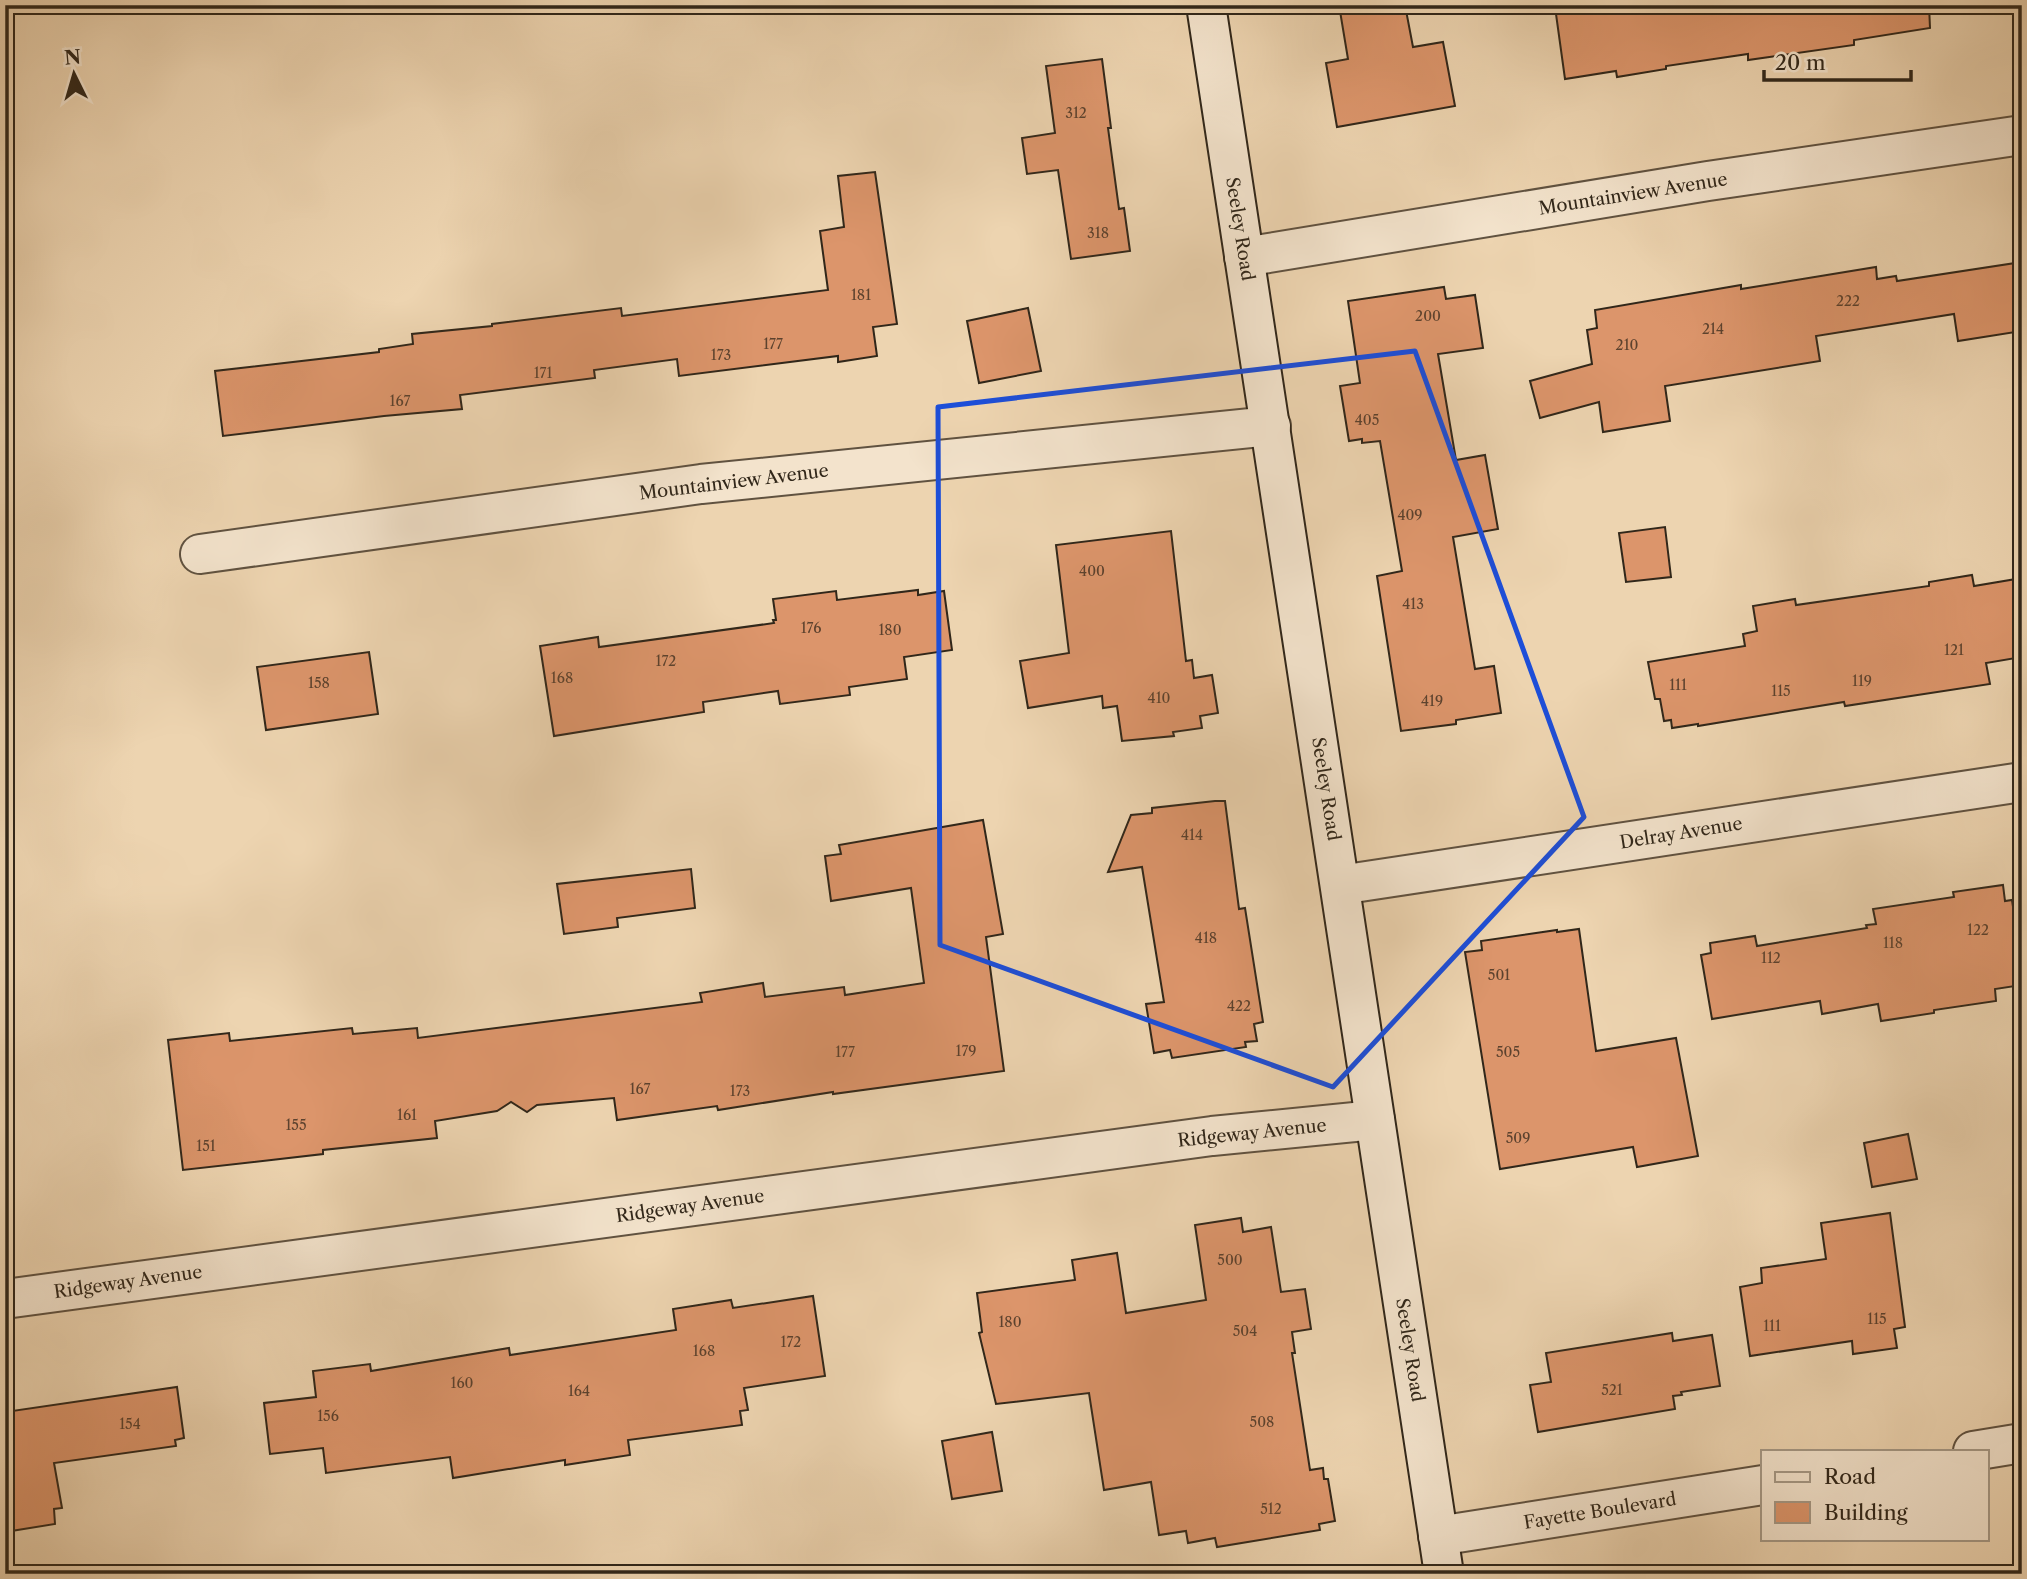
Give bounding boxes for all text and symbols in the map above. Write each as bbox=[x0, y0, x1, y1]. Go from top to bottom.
north arrow bbox=[38, 38, 108, 108]
scale bar bbox=[1764, 38, 1912, 82]
text: N bbox=[63, 45, 82, 70]
text: 20 m bbox=[1775, 50, 1826, 75]
house number: 312 bbox=[1065, 104, 1087, 122]
street label: Mountainview Avenue bbox=[1537, 168, 1729, 220]
street label: Seeley Road bbox=[1221, 176, 1259, 282]
house number: 318 bbox=[1087, 224, 1109, 242]
house number: 181 bbox=[851, 286, 871, 304]
house number: 222 bbox=[1836, 292, 1860, 310]
house number: 200 bbox=[1415, 307, 1441, 325]
house number: 214 bbox=[1702, 320, 1724, 338]
house number: 177 bbox=[763, 335, 783, 353]
house number: 210 bbox=[1616, 336, 1639, 354]
house number: 173 bbox=[711, 346, 731, 364]
house number: 171 bbox=[534, 364, 552, 382]
house number: 167 bbox=[390, 392, 411, 410]
house number: 405 bbox=[1355, 411, 1379, 429]
street label: Mountainview Avenue bbox=[638, 459, 830, 505]
house number: 409 bbox=[1397, 506, 1423, 524]
house number: 400 bbox=[1079, 562, 1105, 580]
house number: 413 bbox=[1402, 595, 1424, 613]
house number: 176 bbox=[801, 619, 821, 637]
house number: 180 bbox=[878, 621, 902, 639]
house number: 121 bbox=[1944, 641, 1964, 659]
house number: 172 bbox=[656, 652, 676, 670]
house number: 168 bbox=[551, 669, 573, 687]
house number: 119 bbox=[1852, 672, 1872, 690]
house number: 158 bbox=[308, 674, 330, 692]
house number: 111 bbox=[1669, 676, 1687, 694]
house number: 115 bbox=[1771, 682, 1791, 700]
house number: 410 bbox=[1148, 689, 1171, 707]
house number: 419 bbox=[1421, 692, 1443, 710]
street label: Seeley Road bbox=[1307, 736, 1345, 842]
street label: Delray Avenue bbox=[1618, 812, 1744, 854]
house number: 414 bbox=[1181, 826, 1203, 844]
house number: 122 bbox=[1967, 921, 1989, 939]
house number: 418 bbox=[1195, 929, 1217, 947]
house number: 118 bbox=[1883, 934, 1903, 952]
house number: 112 bbox=[1761, 949, 1781, 967]
house number: 501 bbox=[1488, 966, 1510, 984]
house number: 422 bbox=[1227, 997, 1251, 1015]
house number: 179 bbox=[956, 1042, 977, 1060]
house number: 177 bbox=[835, 1043, 855, 1061]
house number: 505 bbox=[1496, 1043, 1520, 1061]
house number: 167 bbox=[630, 1080, 651, 1098]
house number: 173 bbox=[730, 1082, 750, 1100]
house number: 161 bbox=[397, 1106, 417, 1124]
street label: Ridgeway Avenue bbox=[1176, 1114, 1328, 1152]
house number: 155 bbox=[285, 1116, 307, 1134]
house number: 509 bbox=[1506, 1129, 1530, 1147]
house number: 151 bbox=[196, 1137, 216, 1155]
street label: Ridgeway Avenue bbox=[614, 1185, 766, 1227]
house number: 500 bbox=[1217, 1251, 1243, 1269]
street label: Ridgeway Avenue bbox=[52, 1261, 204, 1303]
street label: Seeley Road bbox=[1391, 1297, 1429, 1403]
house number: 115 bbox=[1867, 1310, 1887, 1328]
house number: 180 bbox=[998, 1313, 1022, 1331]
house number: 111 bbox=[1763, 1317, 1781, 1335]
house number: 504 bbox=[1233, 1322, 1257, 1340]
house number: 172 bbox=[781, 1333, 801, 1351]
house number: 168 bbox=[693, 1342, 715, 1360]
house number: 160 bbox=[451, 1374, 474, 1392]
house number: 521 bbox=[1601, 1381, 1623, 1399]
house number: 164 bbox=[568, 1382, 590, 1400]
house number: 156 bbox=[317, 1407, 339, 1425]
house number: 508 bbox=[1250, 1413, 1274, 1431]
house number: 154 bbox=[119, 1415, 141, 1433]
legend bbox=[1761, 1450, 1988, 1540]
text: Road bbox=[1824, 1464, 1876, 1489]
street label: Fayette Boulevard bbox=[1522, 1488, 1678, 1534]
house number: 512 bbox=[1260, 1500, 1282, 1518]
text: Building bbox=[1824, 1500, 1909, 1525]

